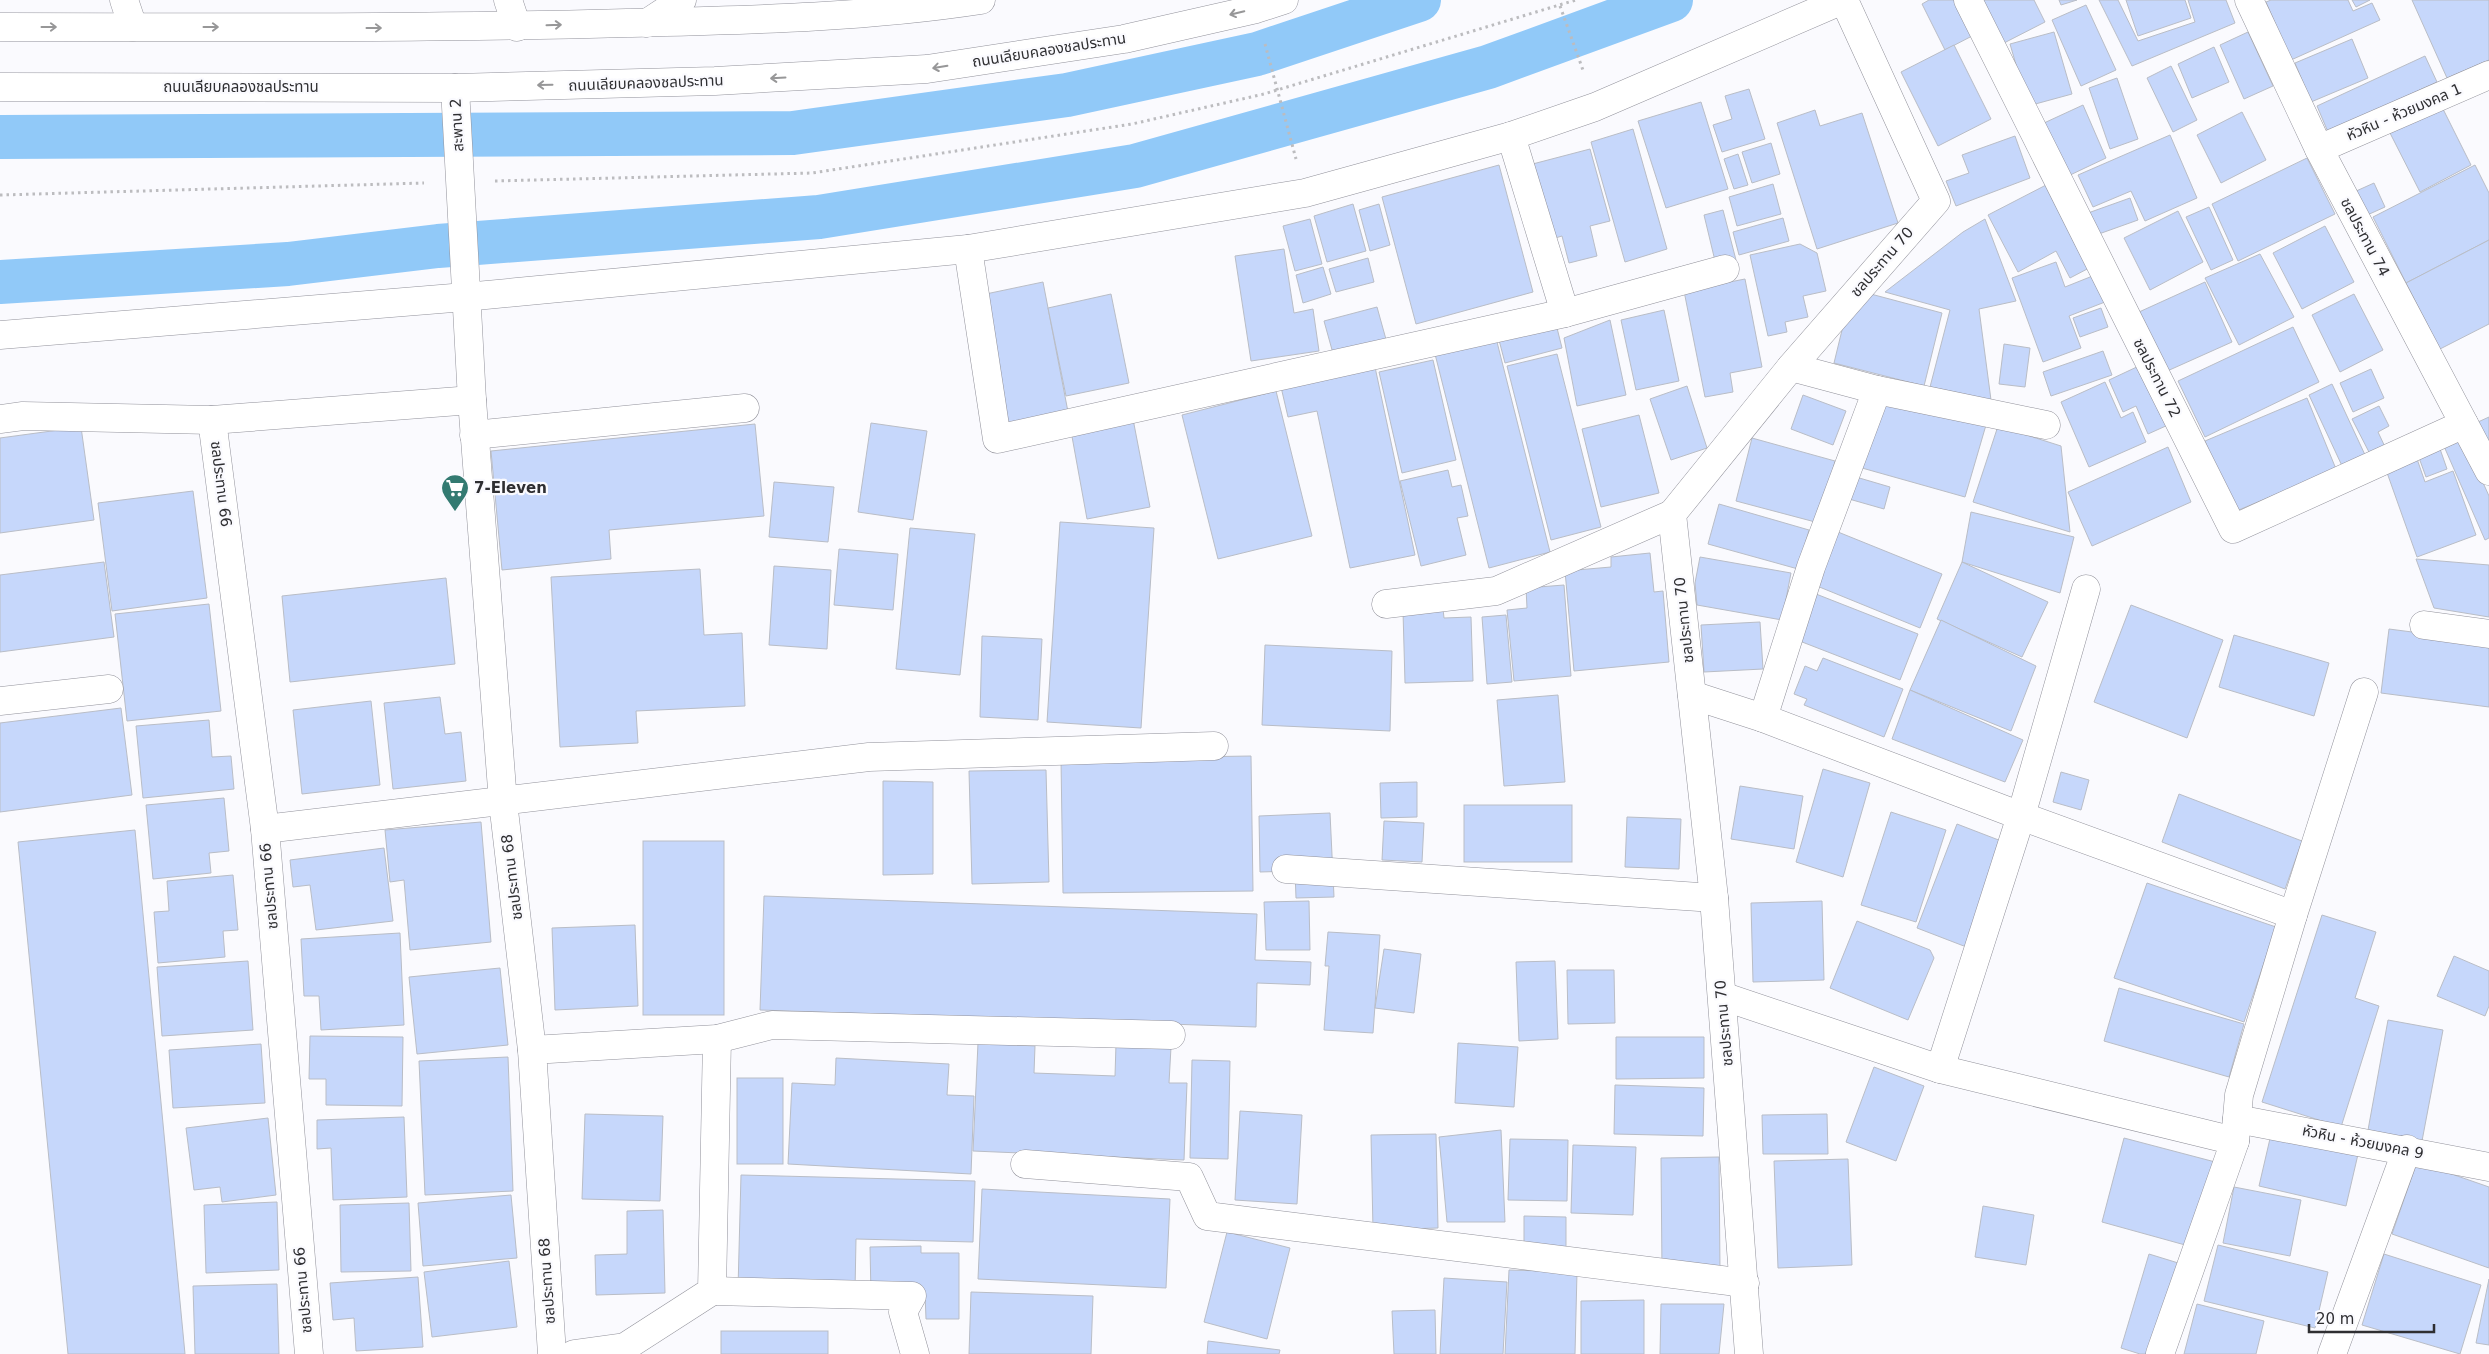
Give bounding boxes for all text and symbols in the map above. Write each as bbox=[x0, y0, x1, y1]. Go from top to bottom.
one-way arrow bbox=[1230, 9, 1246, 18]
one-way arrow bbox=[545, 21, 561, 30]
one-way arrow bbox=[40, 22, 56, 32]
one-way arrow bbox=[202, 22, 219, 32]
one-way arrow bbox=[365, 23, 381, 33]
street label: ถนนเลียบคลองชลประทาน bbox=[971, 29, 1127, 71]
one-way arrow bbox=[932, 62, 948, 72]
street label: ถนนเลียบคลองชลประทาน bbox=[568, 71, 724, 95]
one-way arrow bbox=[770, 73, 786, 82]
street label: ถนนเลียบคลองชลประทาน bbox=[163, 78, 319, 96]
street label: หัวหิน - ห้วยมงคล 1 bbox=[2344, 80, 2464, 144]
one-way arrow bbox=[538, 81, 554, 90]
street label: สะพาน 2 bbox=[447, 98, 467, 152]
street label: ชลประทาน 74 bbox=[2337, 195, 2393, 279]
street label: ชลประทาน 70 bbox=[1847, 223, 1917, 301]
street label: ชลประทาน 72 bbox=[2129, 335, 2185, 421]
street label: ชลประทาน 66 bbox=[207, 440, 235, 528]
supermarket icon: 7-Eleven bbox=[440, 473, 470, 512]
place label: 7-Eleven bbox=[474, 479, 547, 497]
street label: ชลประทาน 70 bbox=[1671, 576, 1697, 664]
street label: ชลประทาน 68 bbox=[498, 833, 526, 921]
street label: ชลประทาน 66 bbox=[256, 842, 282, 930]
street label: ชลประทาน 70 bbox=[1711, 979, 1737, 1067]
street label: หัวหิน - ห้วยมงคล 9 bbox=[2301, 1121, 2425, 1163]
street label: ชลประทาน 68 bbox=[535, 1237, 559, 1325]
street label: ชลประทาน 66 bbox=[290, 1246, 316, 1334]
scale bar bbox=[2309, 1302, 2434, 1334]
text: 20 m bbox=[2316, 1310, 2354, 1328]

